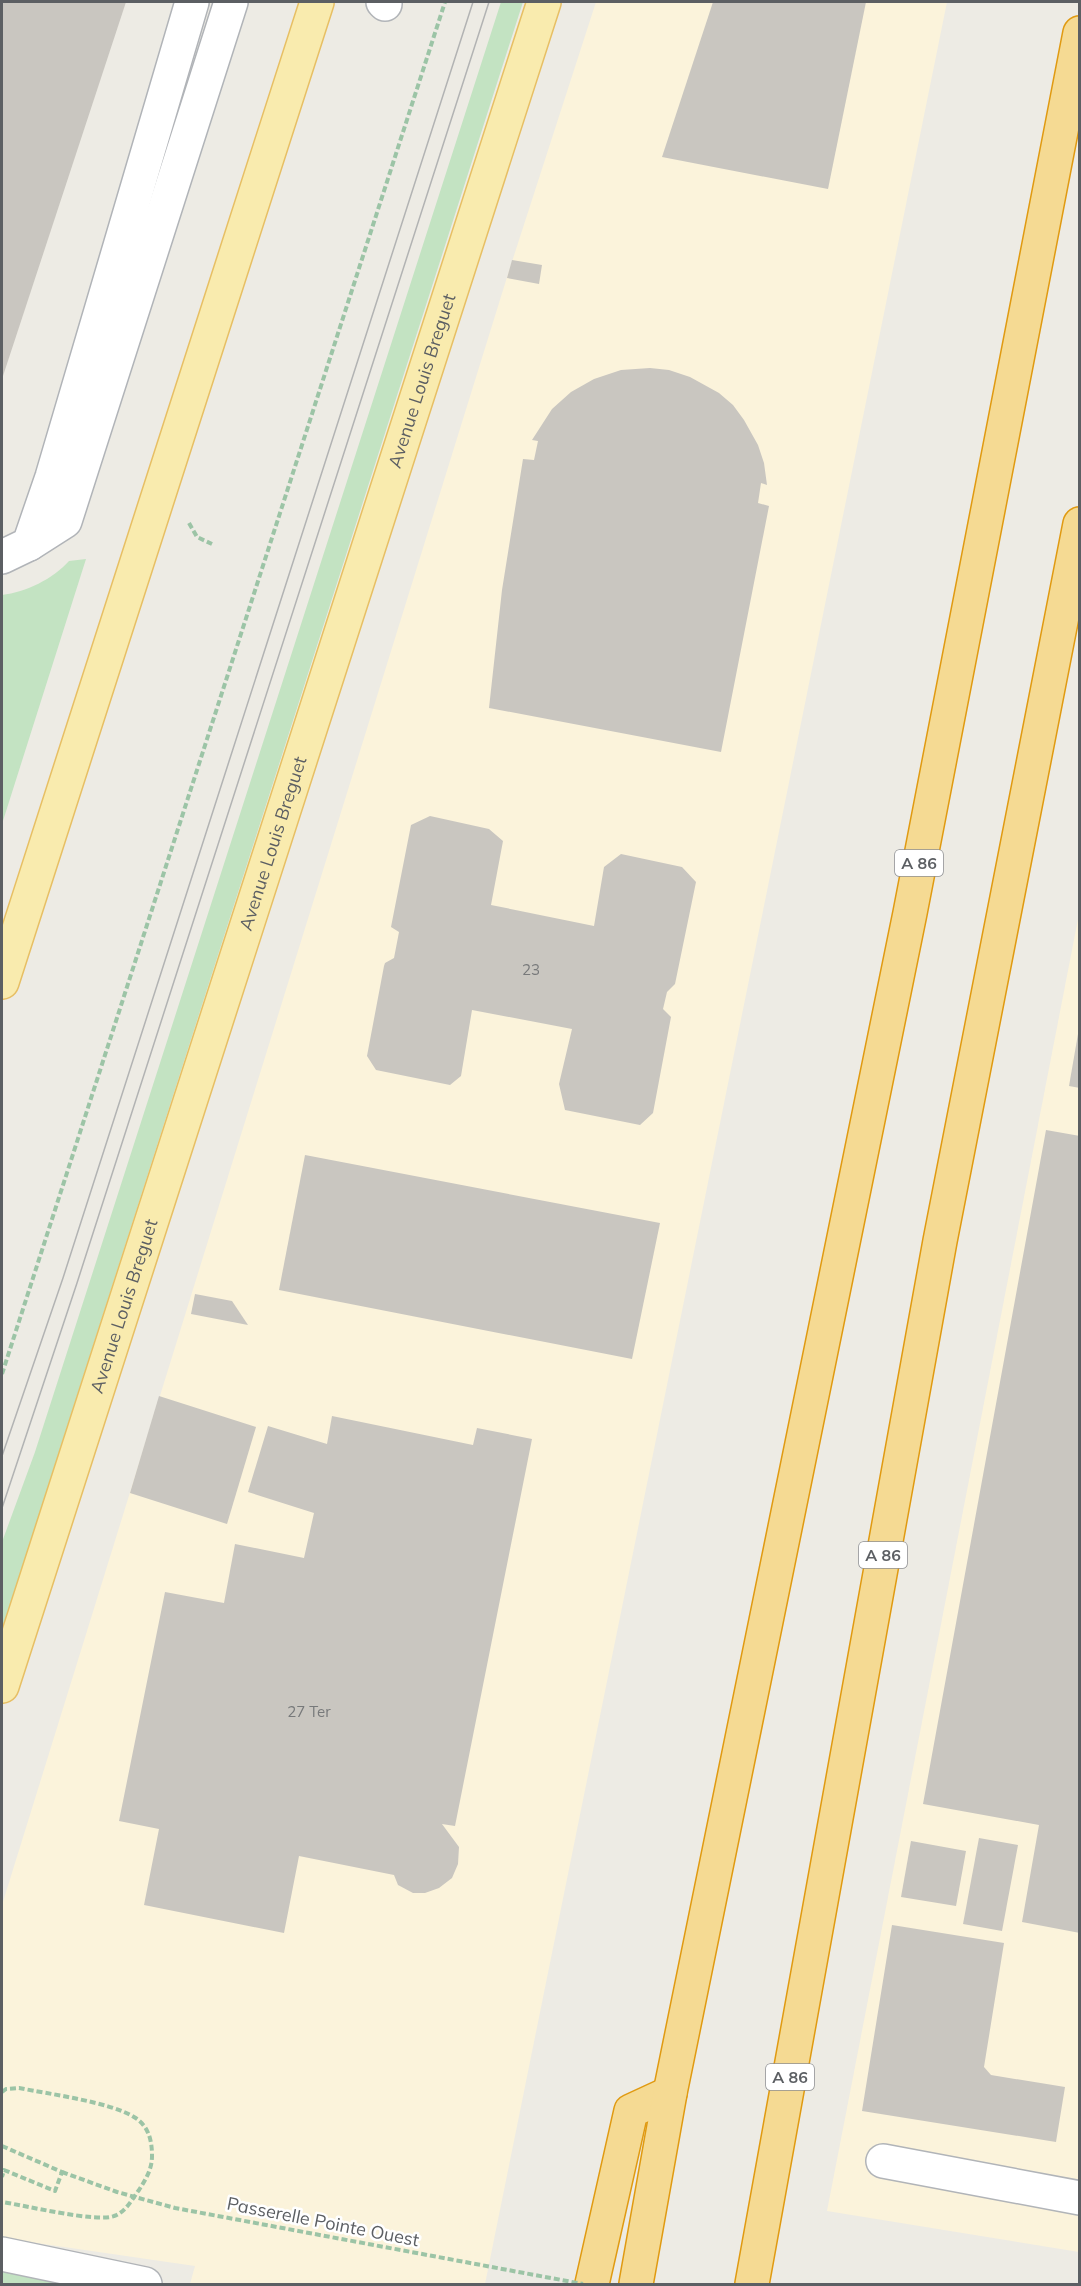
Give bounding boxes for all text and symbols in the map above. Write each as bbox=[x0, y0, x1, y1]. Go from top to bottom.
street label: Avenue Louis Breguet bbox=[383, 291, 460, 471]
street label: Avenue Louis Breguet bbox=[234, 753, 311, 933]
road number: A 86 bbox=[895, 850, 943, 876]
house number: 23 bbox=[522, 960, 540, 979]
street label: Avenue Louis Breguet bbox=[85, 1216, 163, 1396]
road number: A 86 bbox=[859, 1542, 907, 1568]
house number: 27 Ter bbox=[287, 1702, 331, 1721]
road number: A 86 bbox=[766, 2064, 814, 2090]
street label: Passerelle Pointe Ouest bbox=[225, 2192, 421, 2251]

